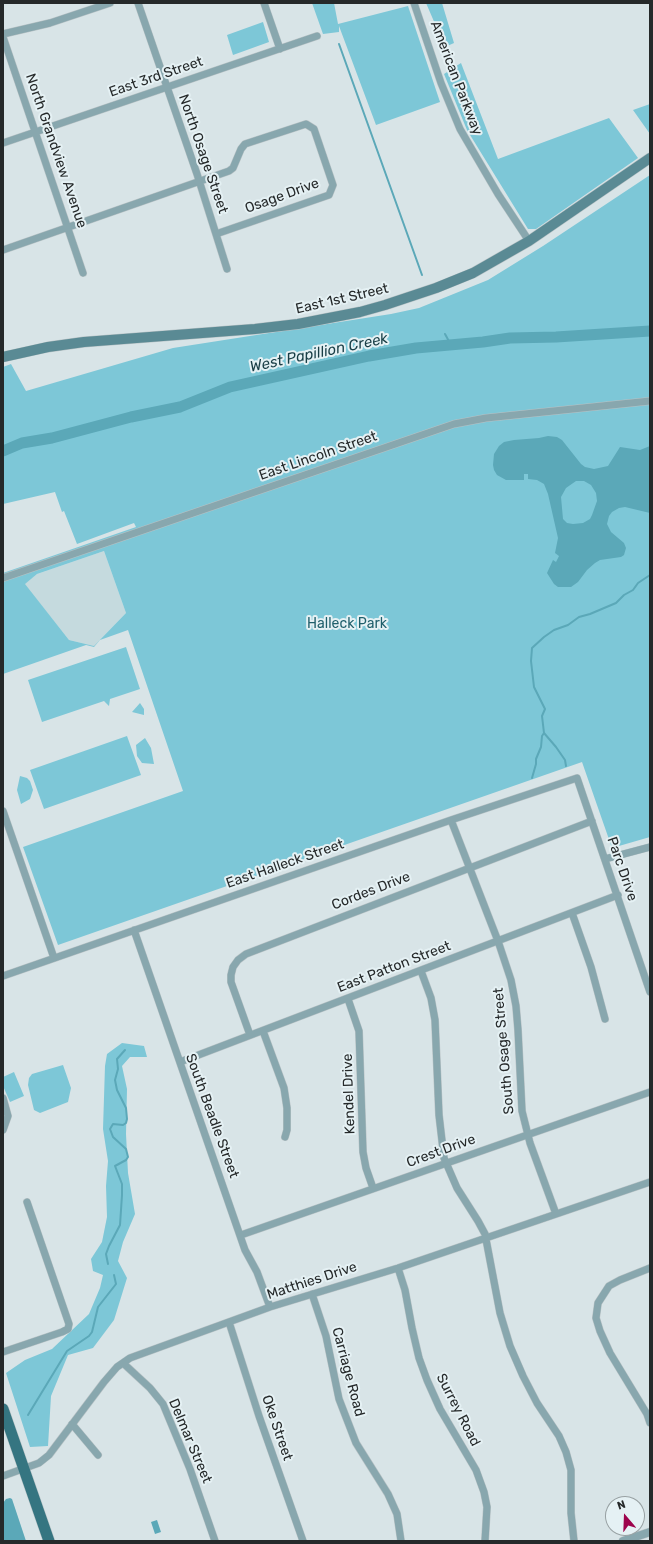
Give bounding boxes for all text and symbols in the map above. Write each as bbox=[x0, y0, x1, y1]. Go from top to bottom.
street label: American Parkway bbox=[426, 18, 486, 138]
street label: East 3rd Street bbox=[107, 53, 205, 101]
street label: North Grandview Avenue bbox=[22, 72, 90, 230]
street label: North Osage Street bbox=[175, 92, 231, 216]
street label: Osage Drive bbox=[243, 175, 321, 217]
street label: East 1st Street bbox=[294, 280, 390, 318]
water label: West Papillion Creek bbox=[248, 330, 390, 376]
street label: East Lincoln Street bbox=[257, 428, 379, 484]
park label: Halleck Park bbox=[307, 616, 387, 632]
street label: Parc Drive bbox=[603, 835, 641, 903]
street label: East Halleck Street bbox=[224, 836, 346, 892]
street label: Cordes Drive bbox=[329, 868, 413, 914]
street label: East Patton Street bbox=[335, 938, 453, 996]
street label: South Osage Street bbox=[490, 987, 518, 1115]
street label: South Beadle Street bbox=[182, 1052, 242, 1180]
street label: Kendel Drive bbox=[339, 1053, 359, 1135]
street label: Crest Drive bbox=[404, 1131, 478, 1171]
street label: Matthies Drive bbox=[265, 1259, 359, 1303]
street label: Carriage Road bbox=[328, 1326, 368, 1418]
street label: Surrey Road bbox=[432, 1371, 484, 1449]
street label: Oke Street bbox=[258, 1393, 296, 1463]
street label: Delmar Street bbox=[165, 1396, 215, 1486]
north arrow bbox=[605, 1496, 645, 1536]
text: N bbox=[615, 1498, 627, 1513]

